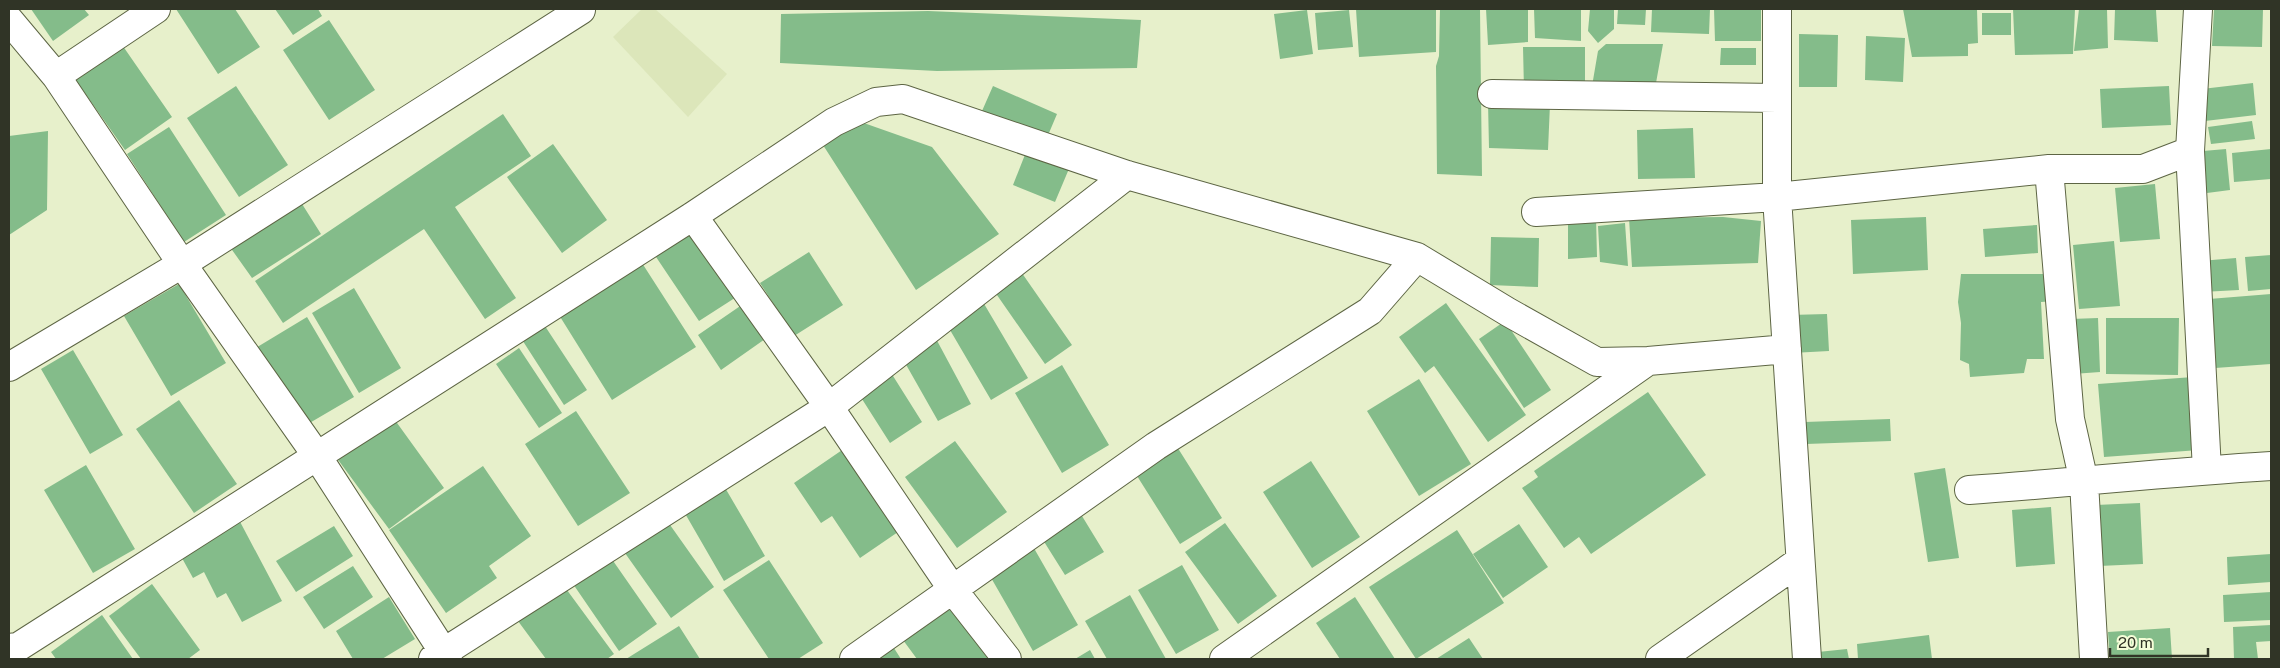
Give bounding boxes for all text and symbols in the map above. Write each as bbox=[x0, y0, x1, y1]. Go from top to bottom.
scale bar bbox=[2110, 626, 2208, 658]
text: 20 m bbox=[2118, 634, 2153, 651]

